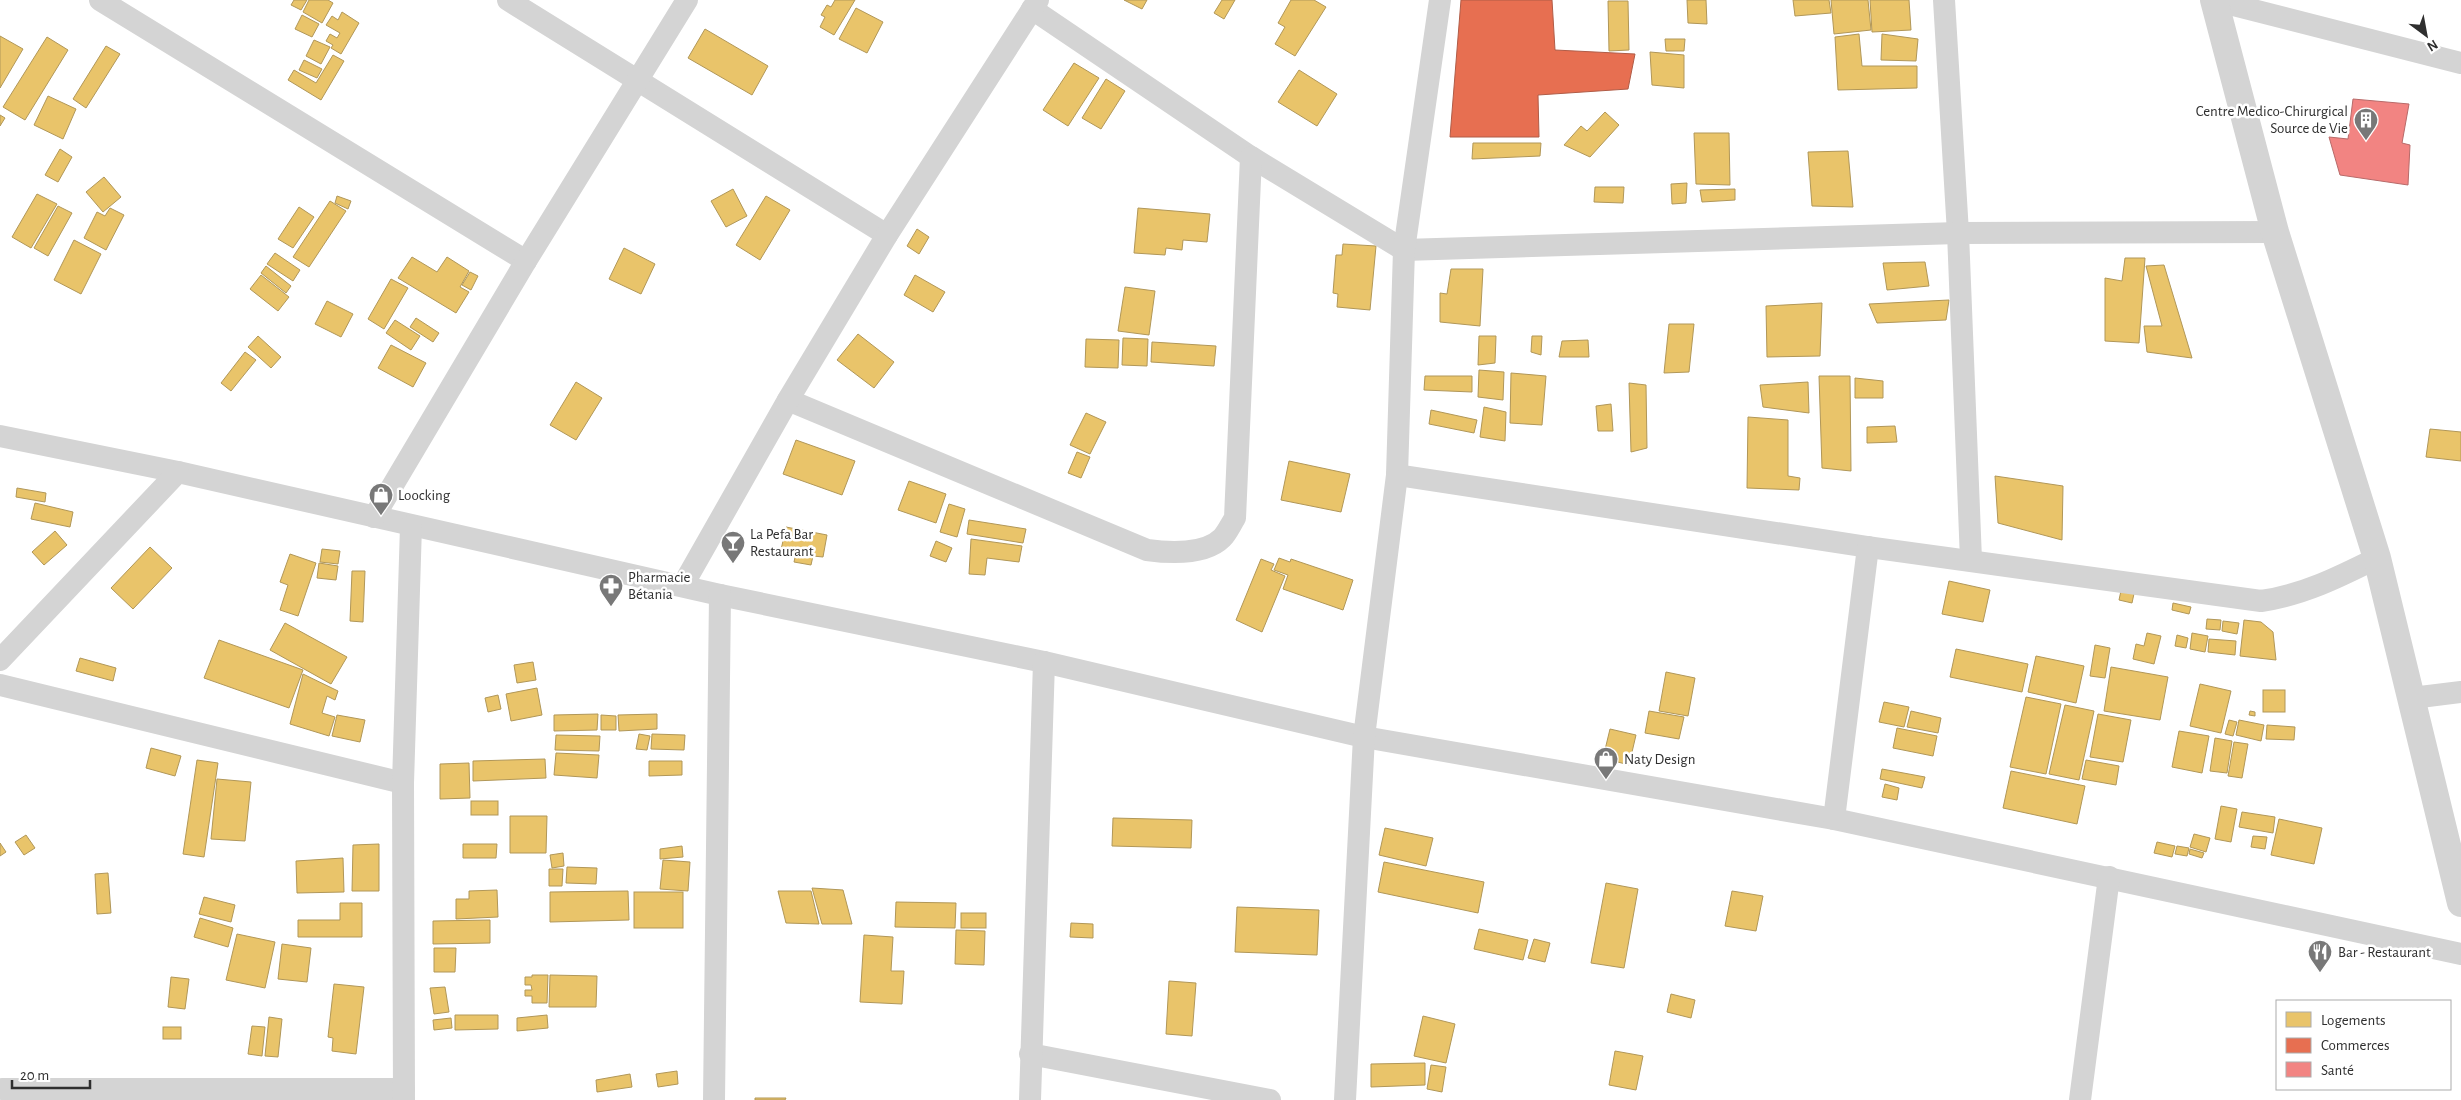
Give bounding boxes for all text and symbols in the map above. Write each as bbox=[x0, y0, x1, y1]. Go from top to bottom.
north arrow bbox=[2401, 10, 2451, 60]
text: N bbox=[2425, 37, 2440, 54]
place label: Centre Medico-Chirurgical Source de Vie bbox=[2196, 104, 2348, 136]
building icon: Centre Medico-Chirurgical Source de Vie bbox=[2353, 107, 2379, 141]
shop icon: Loocking bbox=[368, 482, 394, 516]
place label: Loocking bbox=[398, 488, 451, 503]
place label: La Pefa Bar Restaurant bbox=[750, 527, 814, 559]
bar icon: La Pefa Bar Restaurant bbox=[720, 530, 746, 564]
place label: Pharmacie Bétania bbox=[628, 570, 691, 602]
pharmacy icon: Pharmacie Bétania bbox=[598, 573, 624, 607]
shop icon: Naty Design bbox=[1593, 746, 1619, 780]
place label: Naty Design bbox=[1624, 752, 1695, 767]
restaurant icon: Bar - Restaurant bbox=[2307, 939, 2333, 973]
place label: Bar - Restaurant bbox=[2338, 945, 2431, 960]
legend bbox=[2276, 1000, 2451, 1090]
text: Logements bbox=[2321, 1013, 2386, 1028]
text: Commerces bbox=[2321, 1038, 2390, 1053]
scale bar bbox=[12, 1058, 90, 1090]
text: Santé bbox=[2321, 1063, 2354, 1078]
text: 20 m bbox=[20, 1068, 49, 1083]

